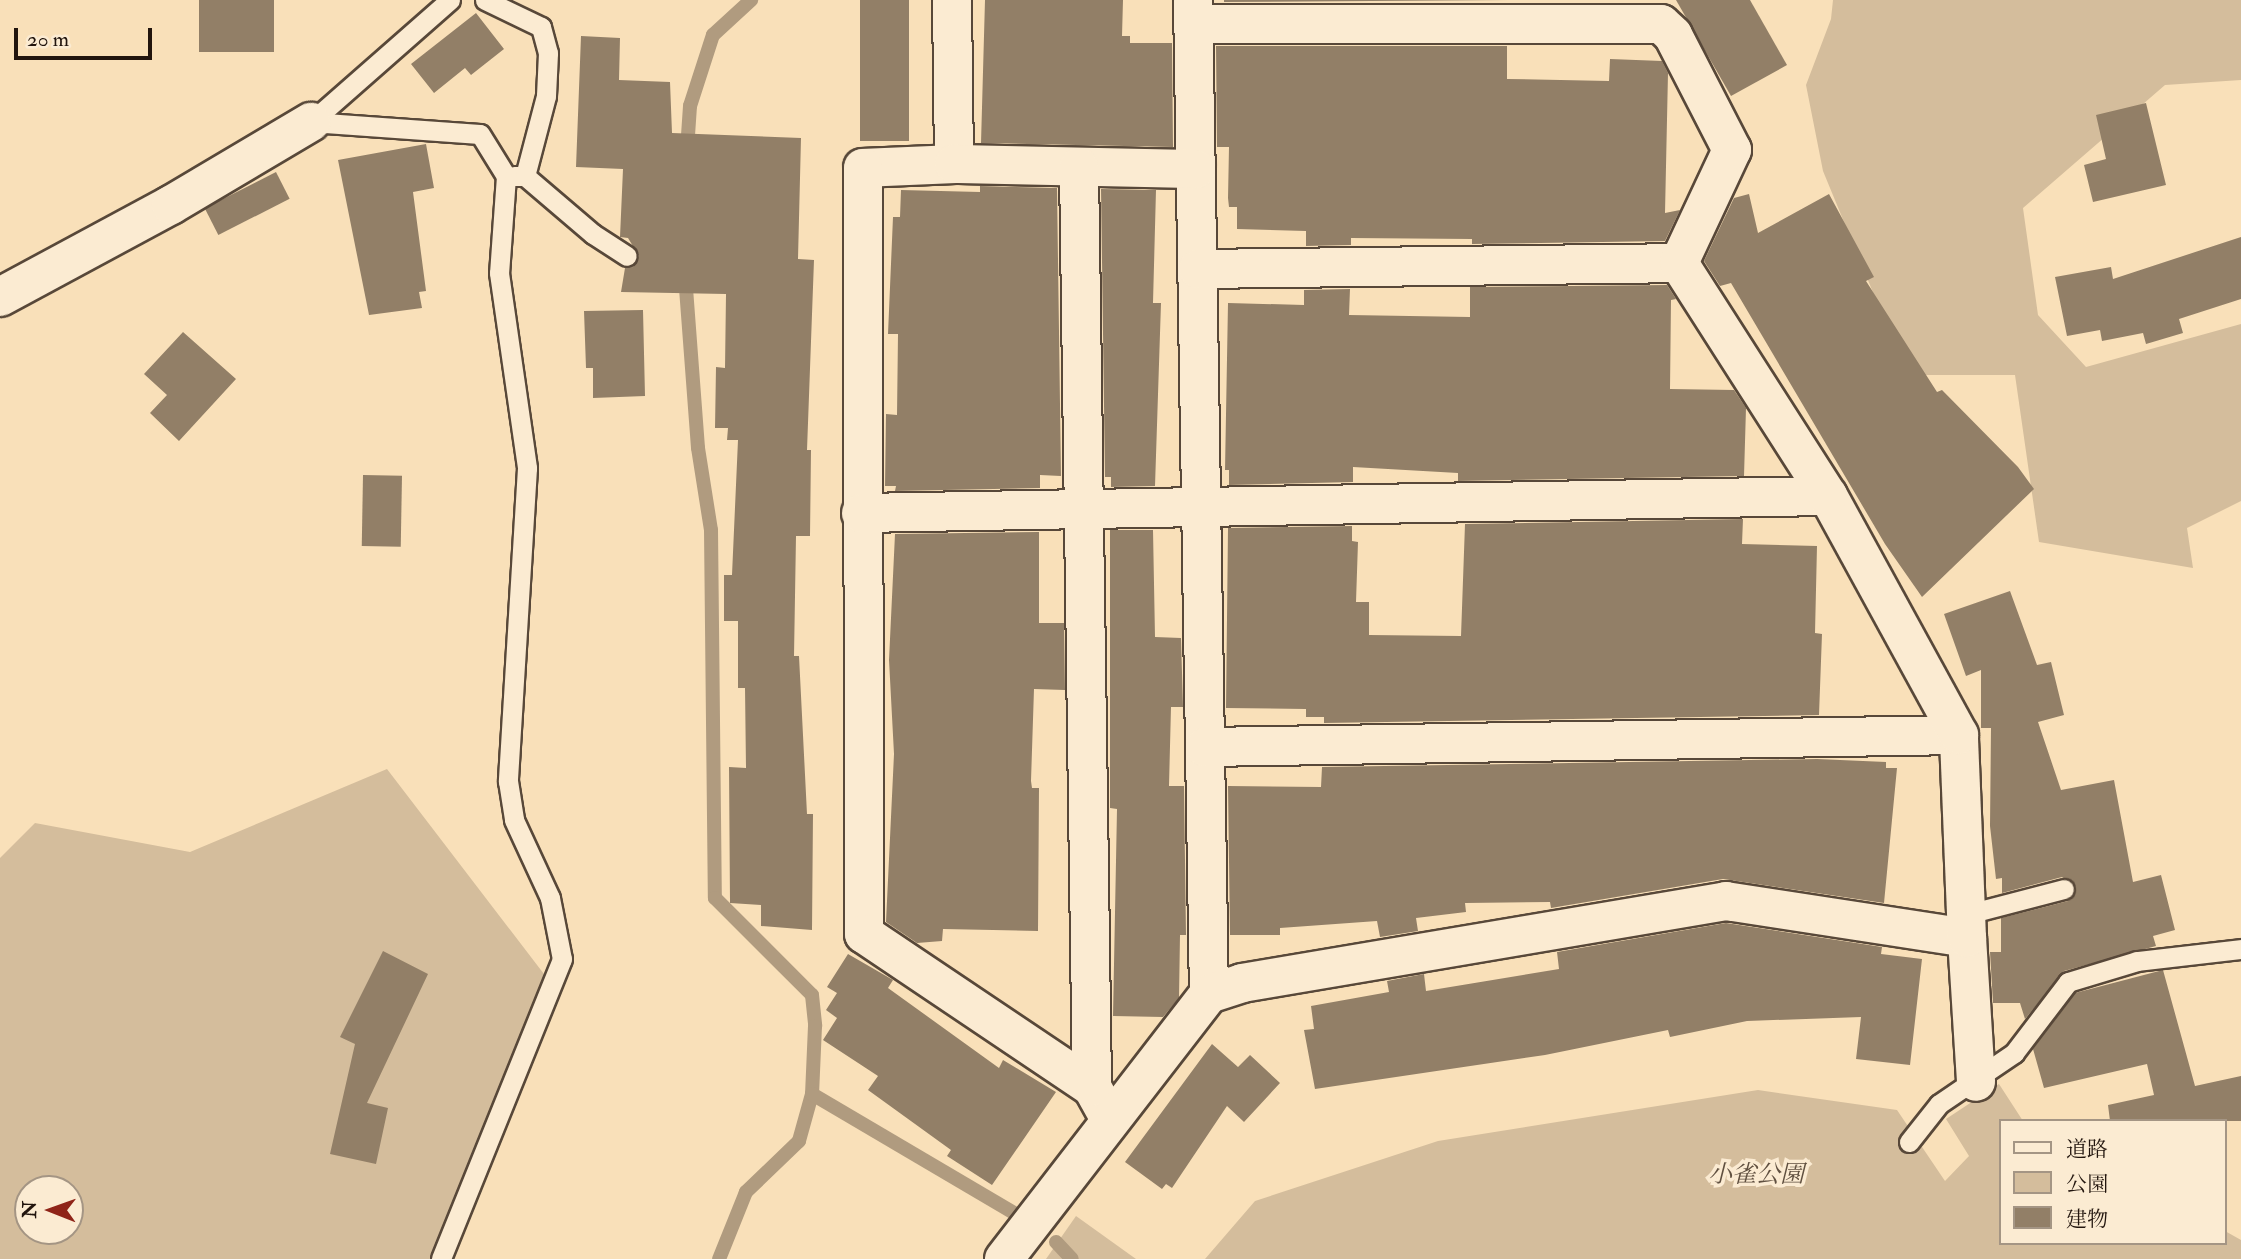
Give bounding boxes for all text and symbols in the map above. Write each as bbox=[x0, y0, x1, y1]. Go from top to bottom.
scale bar bbox=[18, 14, 156, 58]
text: 20 m bbox=[27, 26, 69, 53]
legend bbox=[2000, 1119, 2227, 1245]
text: 道路 bbox=[2066, 1136, 2108, 1163]
park label: 小雀公園 bbox=[1708, 1161, 1804, 1189]
text: 公園 bbox=[2066, 1171, 2108, 1198]
north arrow bbox=[14, 1175, 84, 1245]
text: N bbox=[18, 1201, 42, 1218]
text: 建物 bbox=[2066, 1206, 2108, 1233]

